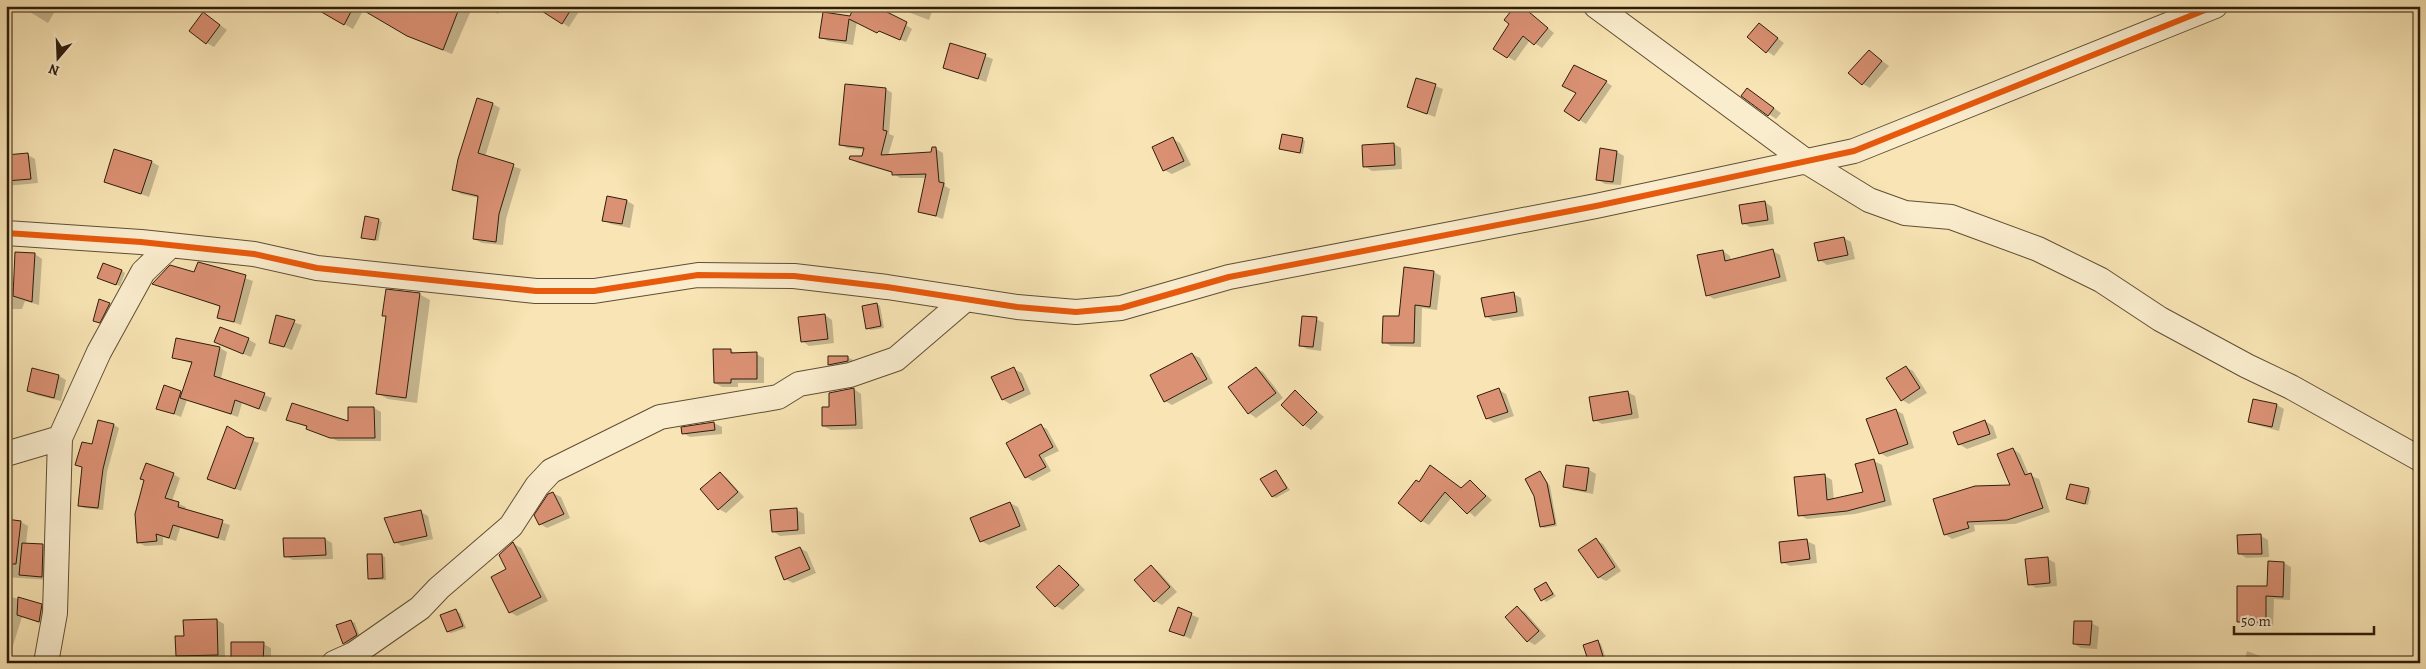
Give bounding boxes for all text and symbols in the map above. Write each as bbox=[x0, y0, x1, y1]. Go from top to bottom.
north arrow bbox=[32, 32, 82, 82]
text: N bbox=[46, 59, 62, 80]
scale bar bbox=[2234, 604, 2374, 636]
text: 50 m bbox=[2241, 611, 2271, 631]

